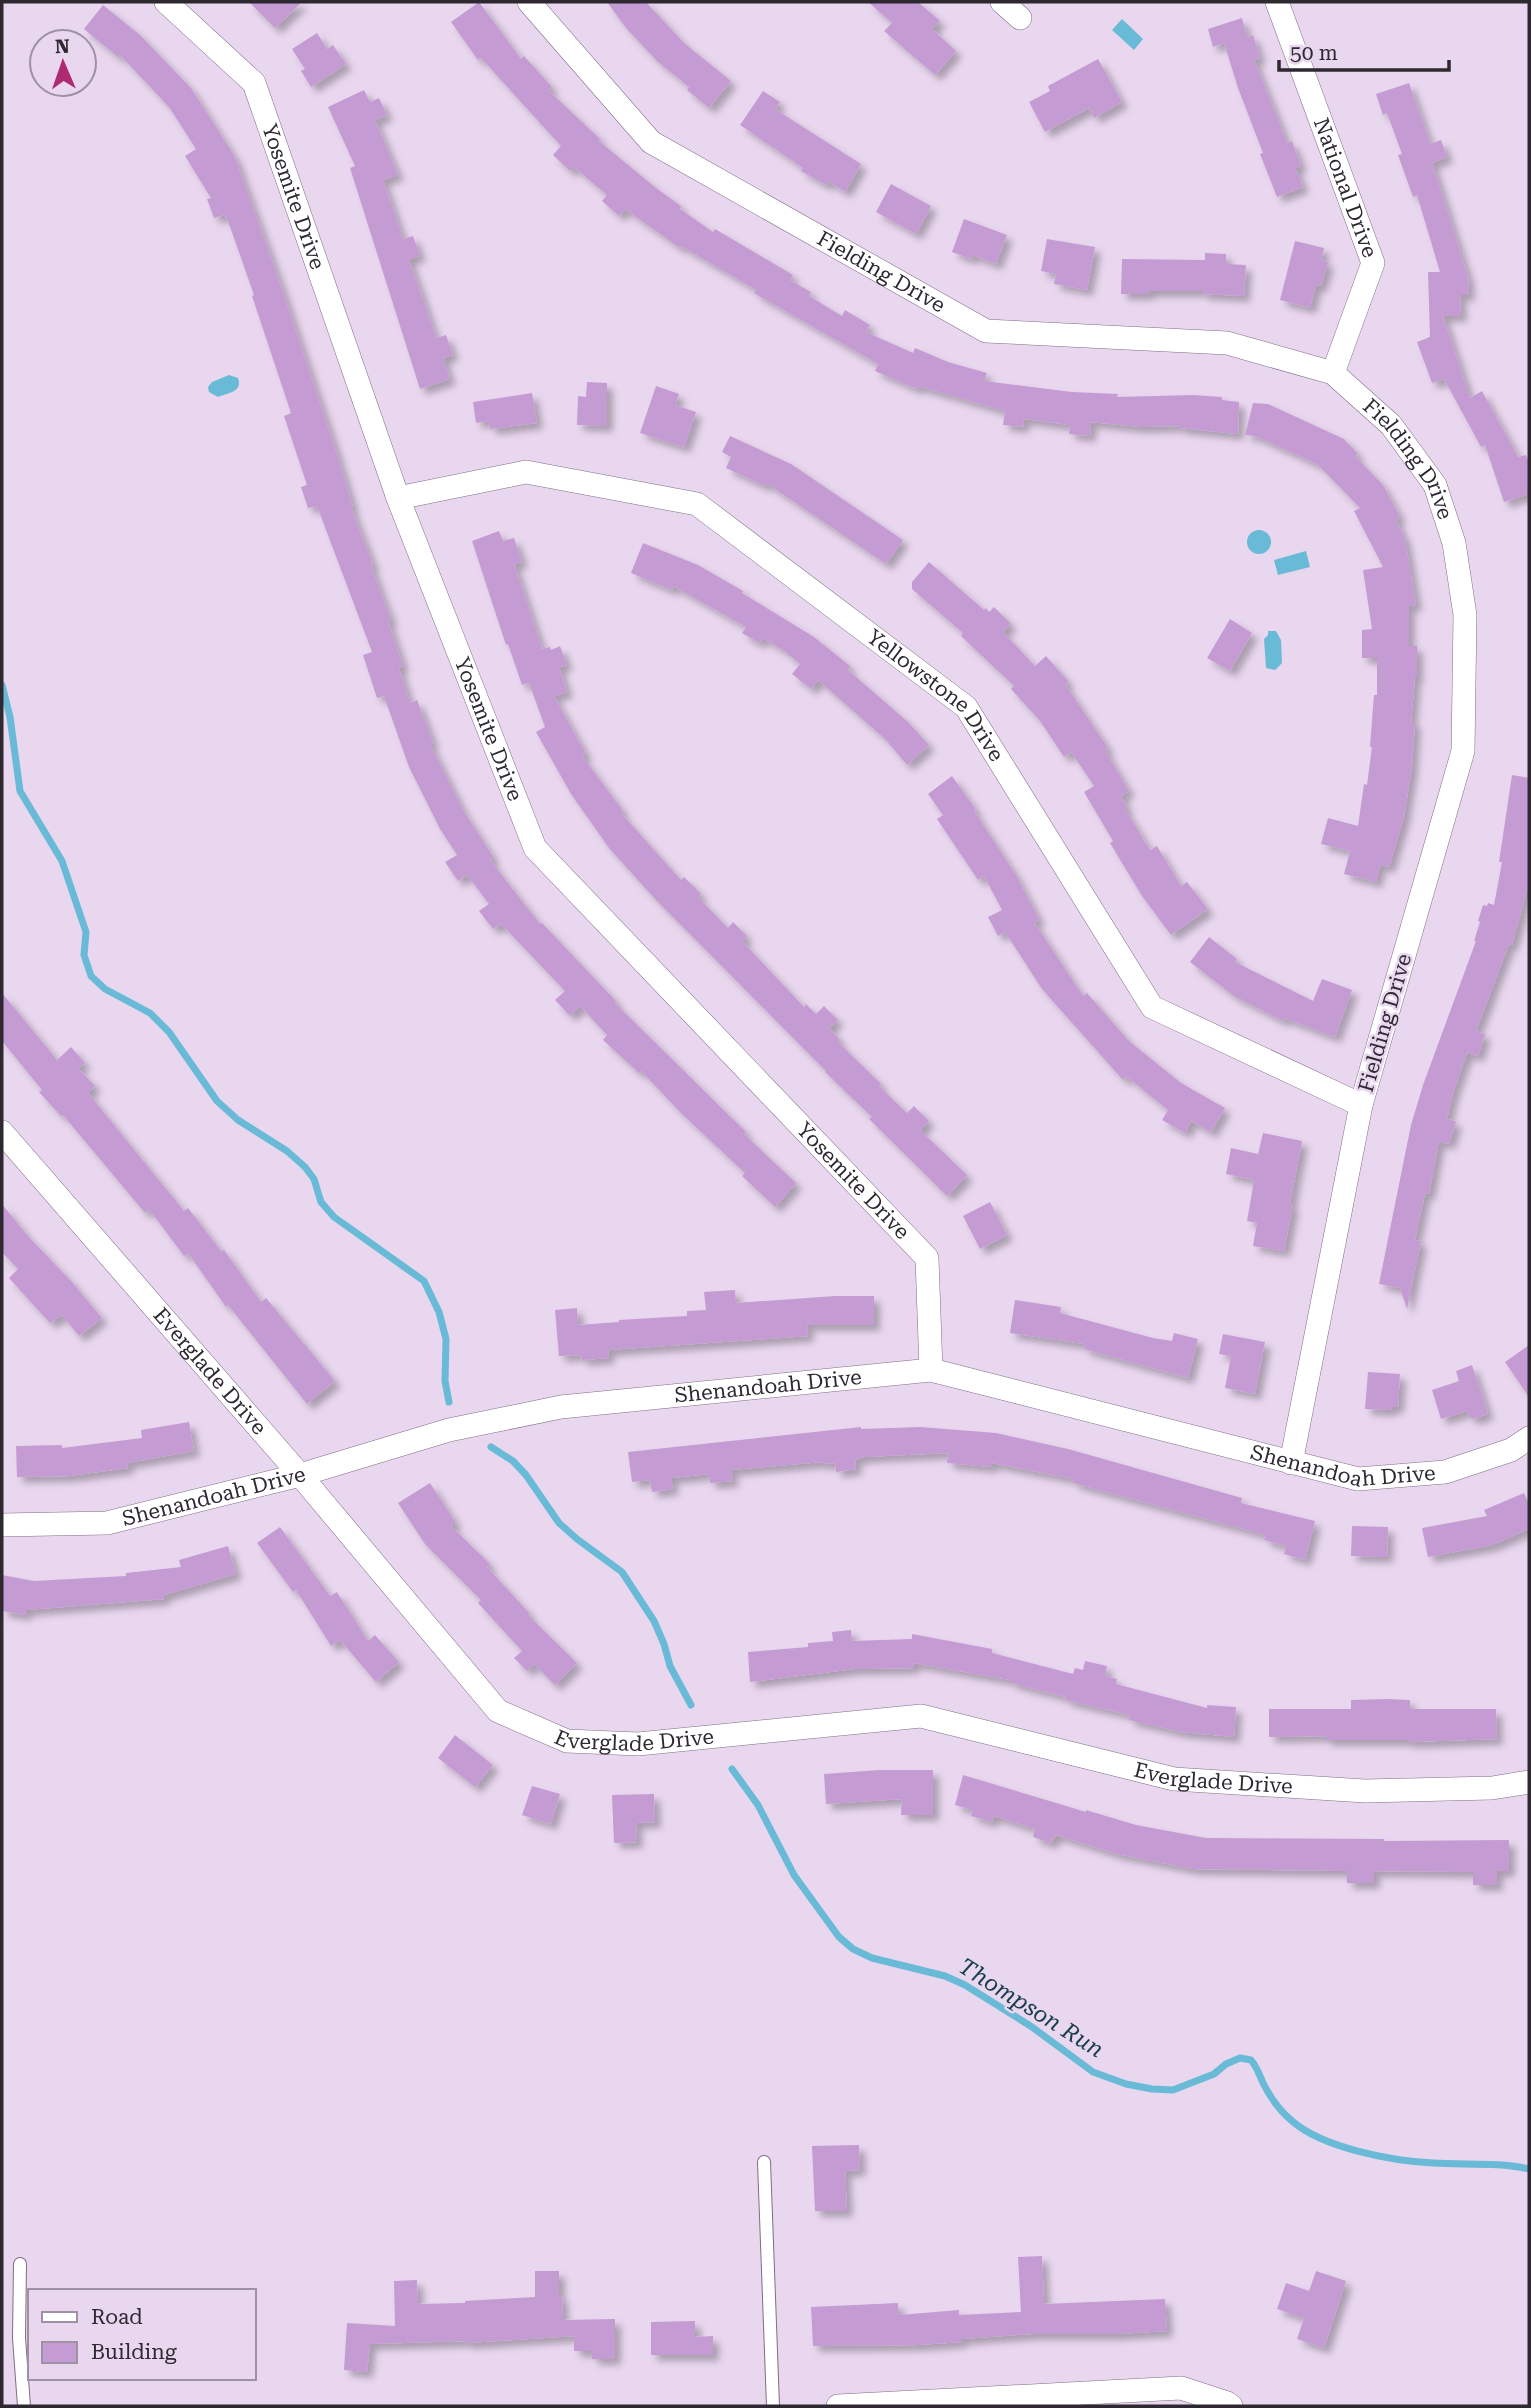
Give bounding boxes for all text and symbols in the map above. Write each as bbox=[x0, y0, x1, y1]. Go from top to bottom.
north arrow bbox=[28, 28, 98, 98]
scale bar bbox=[1279, 28, 1449, 72]
text: N bbox=[55, 35, 71, 58]
text: 50 m bbox=[1290, 41, 1338, 65]
street label: National Drive bbox=[1309, 115, 1382, 261]
street label: Yosemite Drive bbox=[257, 121, 330, 273]
street label: Fielding Drive bbox=[813, 226, 949, 317]
street label: Fielding Drive bbox=[1358, 394, 1457, 522]
street label: Yellowstone Drive bbox=[862, 625, 1009, 766]
street label: Yosemite Drive bbox=[450, 654, 527, 804]
street label: Fielding Drive bbox=[1354, 951, 1416, 1095]
street label: Yosemite Drive bbox=[792, 1117, 914, 1244]
street label: Everglade Drive bbox=[148, 1303, 271, 1439]
street label: Shenandoah Drive bbox=[673, 1365, 863, 1408]
street label: Shenandoah Drive bbox=[1248, 1440, 1436, 1492]
street label: Shenandoah Drive bbox=[120, 1462, 308, 1531]
street label: Everglade Drive bbox=[551, 1725, 715, 1756]
street label: Everglade Drive bbox=[1132, 1758, 1294, 1798]
water label: Thompson Run bbox=[954, 1953, 1108, 2063]
legend bbox=[28, 2289, 256, 2380]
text: Road bbox=[91, 2305, 143, 2329]
text: Building bbox=[91, 2340, 177, 2364]

